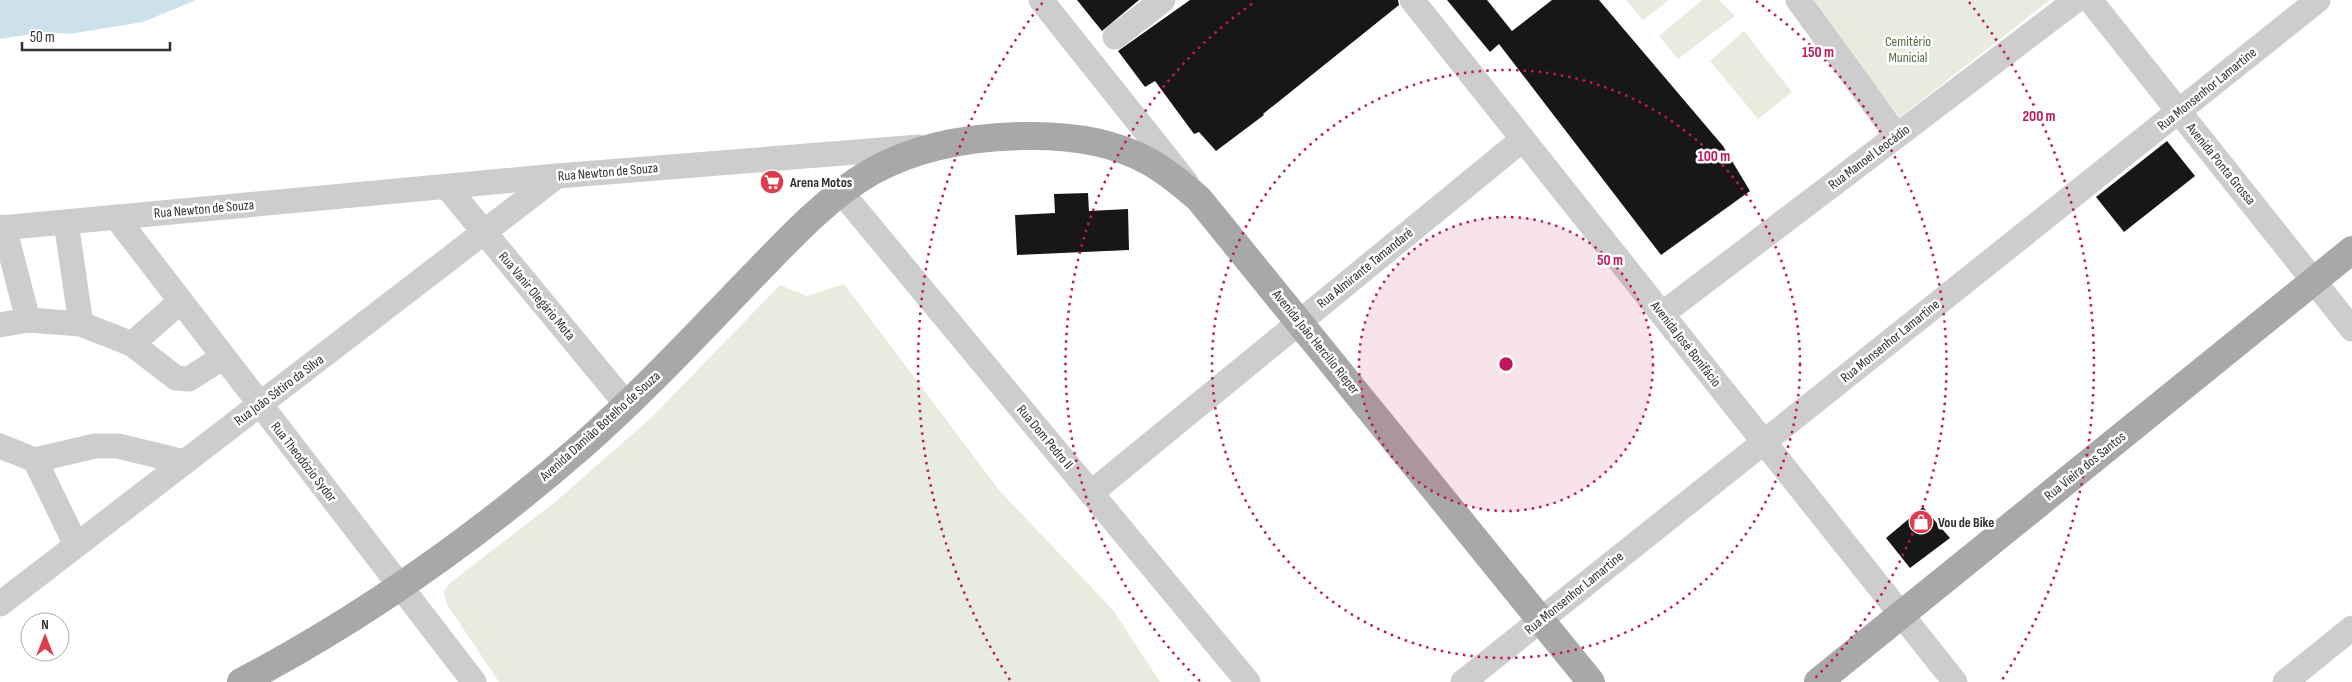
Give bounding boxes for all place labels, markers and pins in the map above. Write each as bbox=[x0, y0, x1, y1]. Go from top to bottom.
supermarket icon: Arena Motos bbox=[759, 169, 785, 195]
place label: Arena Motos bbox=[789, 174, 852, 191]
centre of rings bbox=[1497, 355, 1515, 373]
shop icon: Vou de Bike bbox=[1908, 509, 1934, 535]
place label: Vou de Bike bbox=[1938, 514, 1994, 531]

